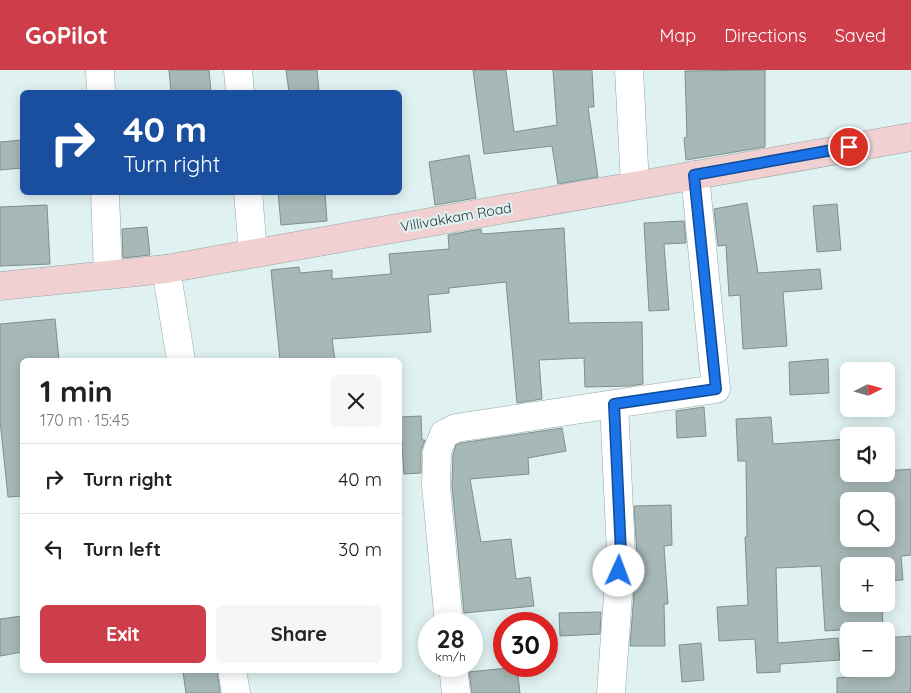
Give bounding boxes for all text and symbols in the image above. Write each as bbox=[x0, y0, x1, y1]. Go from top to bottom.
text: GoPilot bbox=[25, 20, 108, 50]
text: Map bbox=[659, 24, 696, 47]
text: Directions bbox=[724, 24, 807, 47]
text: Saved bbox=[835, 24, 886, 47]
text: 40 m bbox=[123, 107, 207, 151]
icon: right bbox=[40, 110, 105, 175]
pin bbox=[828, 126, 870, 168]
icon: arrive bbox=[835, 133, 863, 161]
text: Turn right bbox=[123, 150, 220, 178]
street label: Villivakkam Road bbox=[399, 198, 513, 236]
north arrow bbox=[840, 362, 895, 418]
map controls bbox=[840, 362, 895, 677]
text: 1 min bbox=[40, 372, 113, 410]
button: close bbox=[330, 375, 382, 427]
text: 170 m · 15:45 bbox=[40, 410, 129, 430]
button: sound bbox=[840, 427, 895, 482]
icon: right bbox=[40, 465, 68, 493]
text: Turn right bbox=[83, 467, 172, 491]
text: 40 m bbox=[338, 467, 382, 491]
button: search bbox=[840, 492, 895, 547]
icon: left bbox=[40, 535, 68, 563]
text: Turn left bbox=[83, 537, 161, 561]
text: 30 m bbox=[338, 537, 382, 561]
position arrow bbox=[592, 544, 644, 596]
button: + bbox=[840, 557, 895, 612]
button: Exit bbox=[40, 605, 206, 663]
button: Share bbox=[216, 605, 382, 663]
speed limit sign: 30 bbox=[493, 612, 558, 677]
button: − bbox=[840, 622, 895, 677]
text: 28 bbox=[437, 623, 464, 654]
text: km/h bbox=[435, 649, 466, 664]

